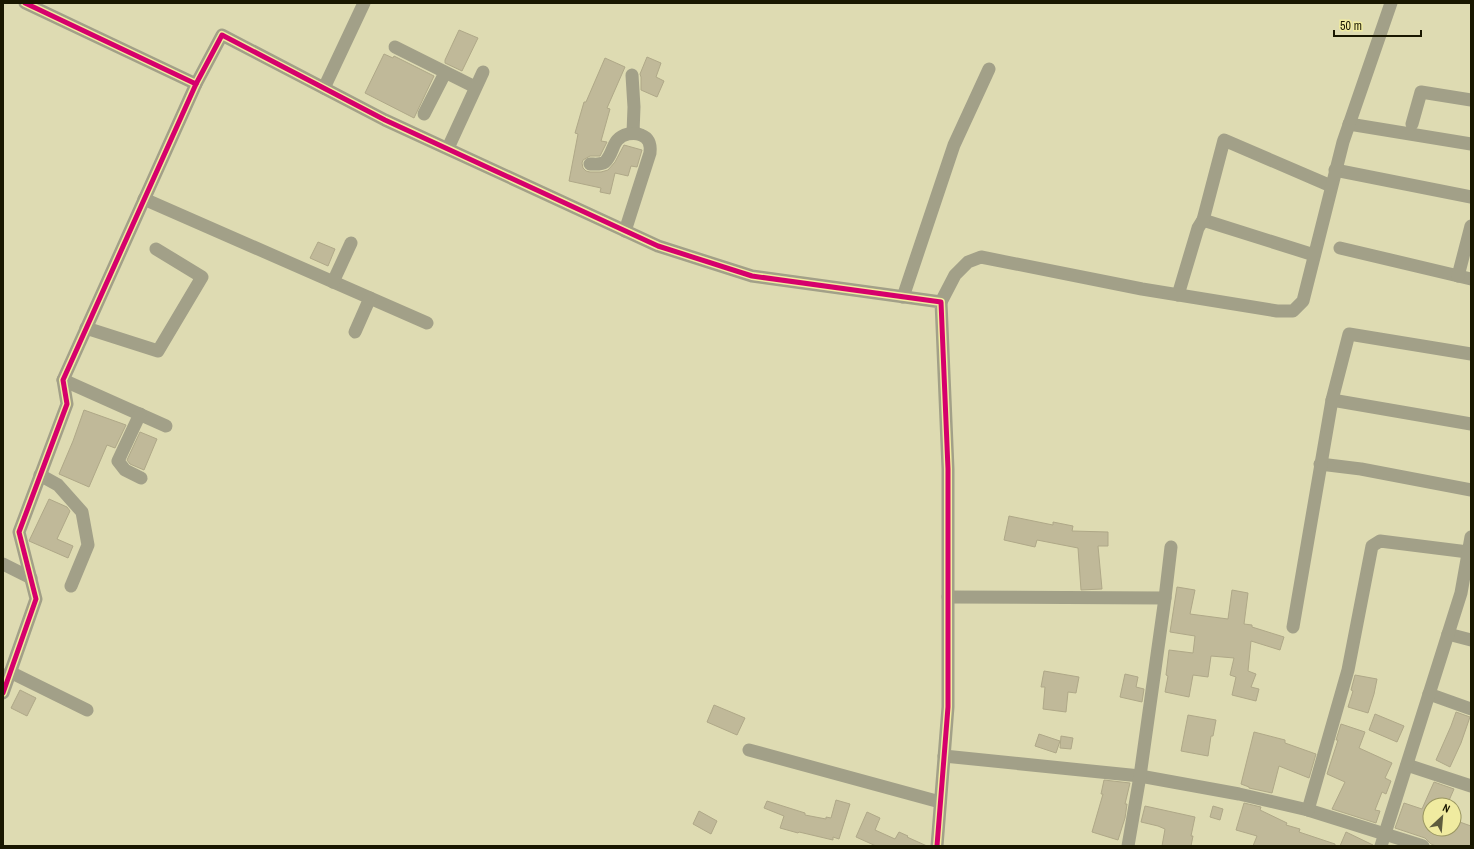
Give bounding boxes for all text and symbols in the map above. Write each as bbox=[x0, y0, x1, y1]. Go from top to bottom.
scale bar bbox=[1334, 12, 1421, 38]
text: 50 m bbox=[1340, 18, 1362, 34]
north arrow bbox=[1422, 797, 1462, 837]
text: N bbox=[1440, 800, 1452, 816]

